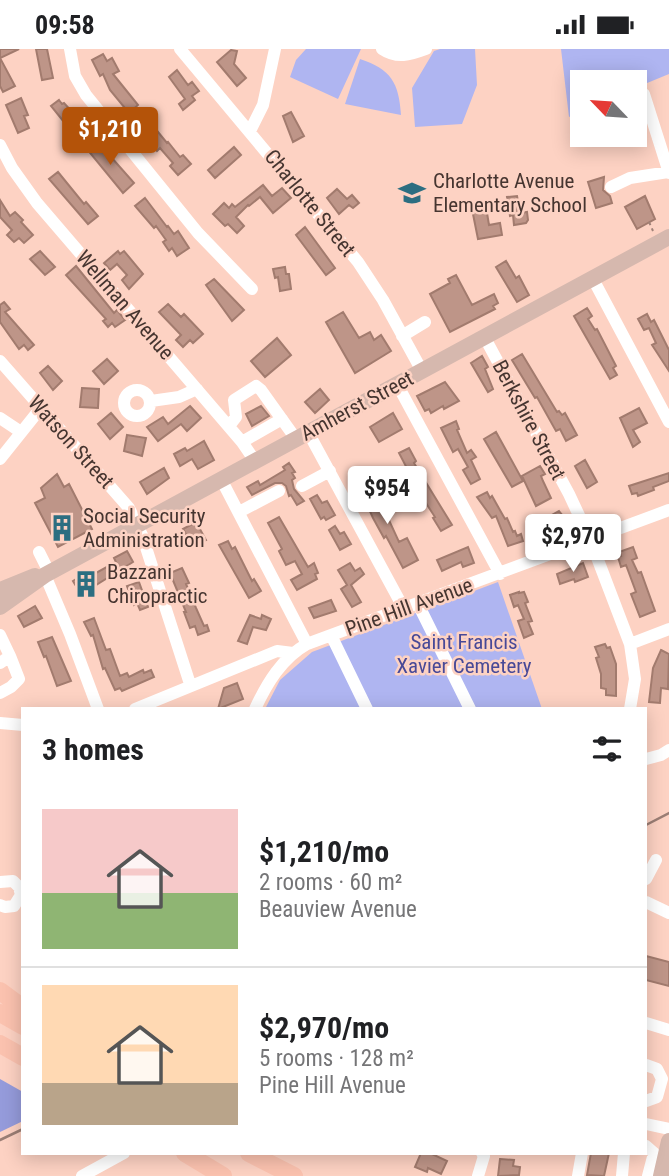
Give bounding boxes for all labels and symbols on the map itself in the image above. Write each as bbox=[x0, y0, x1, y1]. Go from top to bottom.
north arrow bbox=[570, 70, 648, 147]
pin: $1,210 bbox=[53, 107, 167, 167]
street label: Charlotte Street bbox=[260, 145, 360, 261]
place label: Charlotte Avenue Elementary School bbox=[433, 169, 587, 217]
school or university icon: Charlotte Avenue Elementary School bbox=[397, 178, 427, 208]
street label: Wellman Avenue bbox=[71, 246, 179, 364]
street label: Berkshire Street bbox=[487, 356, 571, 484]
street label: Amherst Street bbox=[297, 366, 417, 446]
street label: Watson Street bbox=[23, 391, 119, 493]
pin: $954 bbox=[346, 467, 428, 526]
place label: Social Security Administration bbox=[83, 504, 206, 552]
building icon: Social Security Administration bbox=[47, 513, 77, 543]
pin: $2,970 bbox=[516, 515, 630, 574]
place label: Bazzani Chiropractic bbox=[107, 560, 207, 608]
building icon: Bazzani Chiropractic bbox=[71, 569, 101, 599]
street label: Pine Hill Avenue bbox=[342, 573, 476, 641]
park label: Saint Francis Xavier Cemetery bbox=[396, 630, 532, 678]

